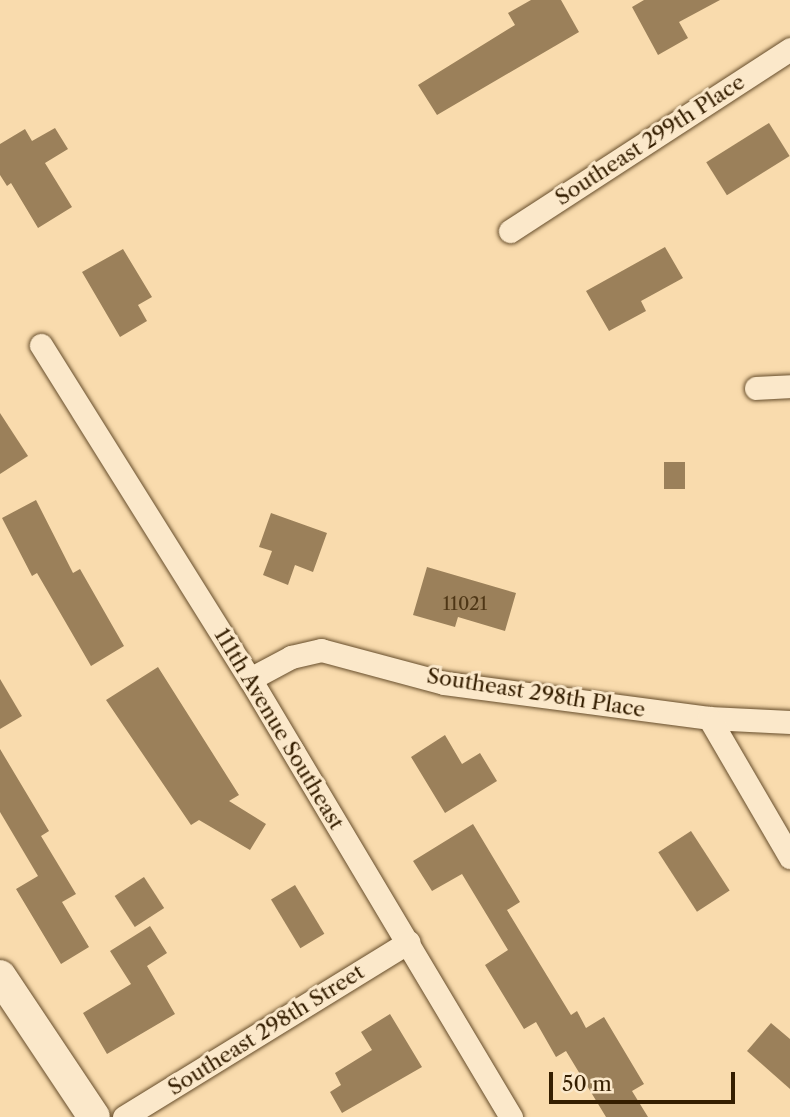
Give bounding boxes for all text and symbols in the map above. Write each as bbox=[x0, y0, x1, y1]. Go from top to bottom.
street label: Southeast 299th Place bbox=[551, 69, 749, 211]
house number: 11021 bbox=[443, 593, 487, 615]
street label: 111th Avenue Southeast bbox=[209, 623, 349, 835]
street label: Southeast 298th Place bbox=[425, 663, 647, 723]
street label: Southeast 298th Street bbox=[163, 959, 369, 1101]
scale bar bbox=[552, 1058, 738, 1102]
text: 50 m bbox=[562, 1071, 612, 1096]

